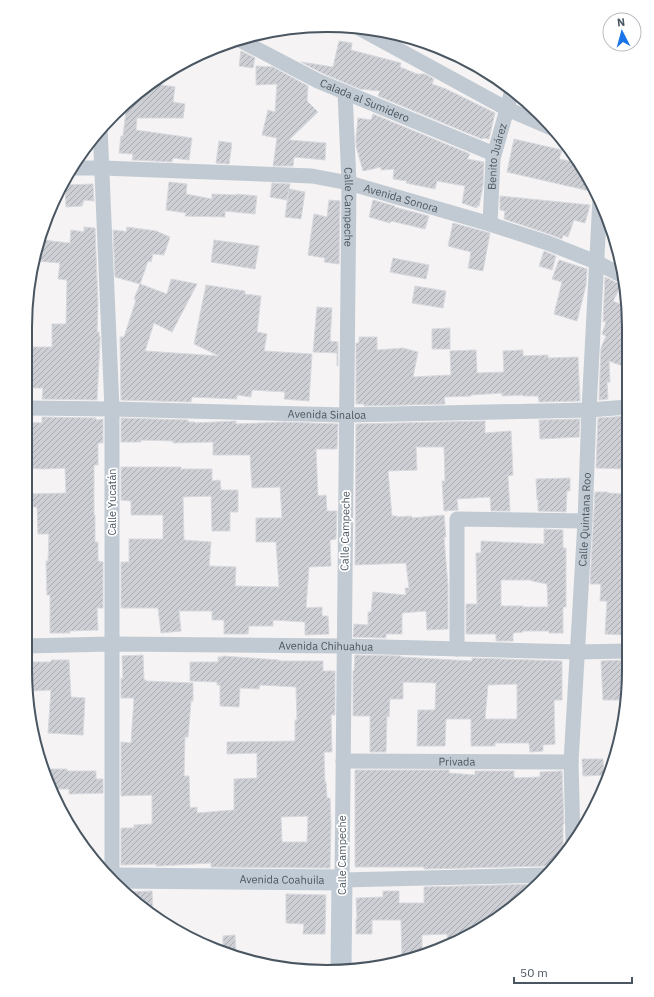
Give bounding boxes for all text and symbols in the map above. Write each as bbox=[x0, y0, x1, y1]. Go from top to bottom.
north arrow bbox=[602, 12, 642, 52]
text: N bbox=[616, 15, 626, 29]
street label: Calada al Sumidero bbox=[318, 76, 412, 125]
street label: Benito Juárez bbox=[485, 122, 510, 190]
street label: Calle Campeche bbox=[341, 167, 356, 247]
street label: Avenida Sonora bbox=[362, 181, 440, 216]
street label: Avenida Sinaloa bbox=[288, 407, 366, 422]
street label: Calle Yucatán bbox=[105, 468, 119, 536]
street label: Calle Quintana Roo bbox=[575, 472, 594, 567]
street label: Calle Campeche bbox=[337, 491, 353, 571]
street label: Avenida Chihuahua bbox=[279, 638, 374, 654]
street label: Privada bbox=[439, 754, 476, 769]
street label: Calle Campeche bbox=[335, 815, 349, 895]
street label: Avenida Coahuila bbox=[239, 872, 325, 887]
scale bar bbox=[514, 959, 632, 985]
text: 50 m bbox=[520, 965, 548, 980]

